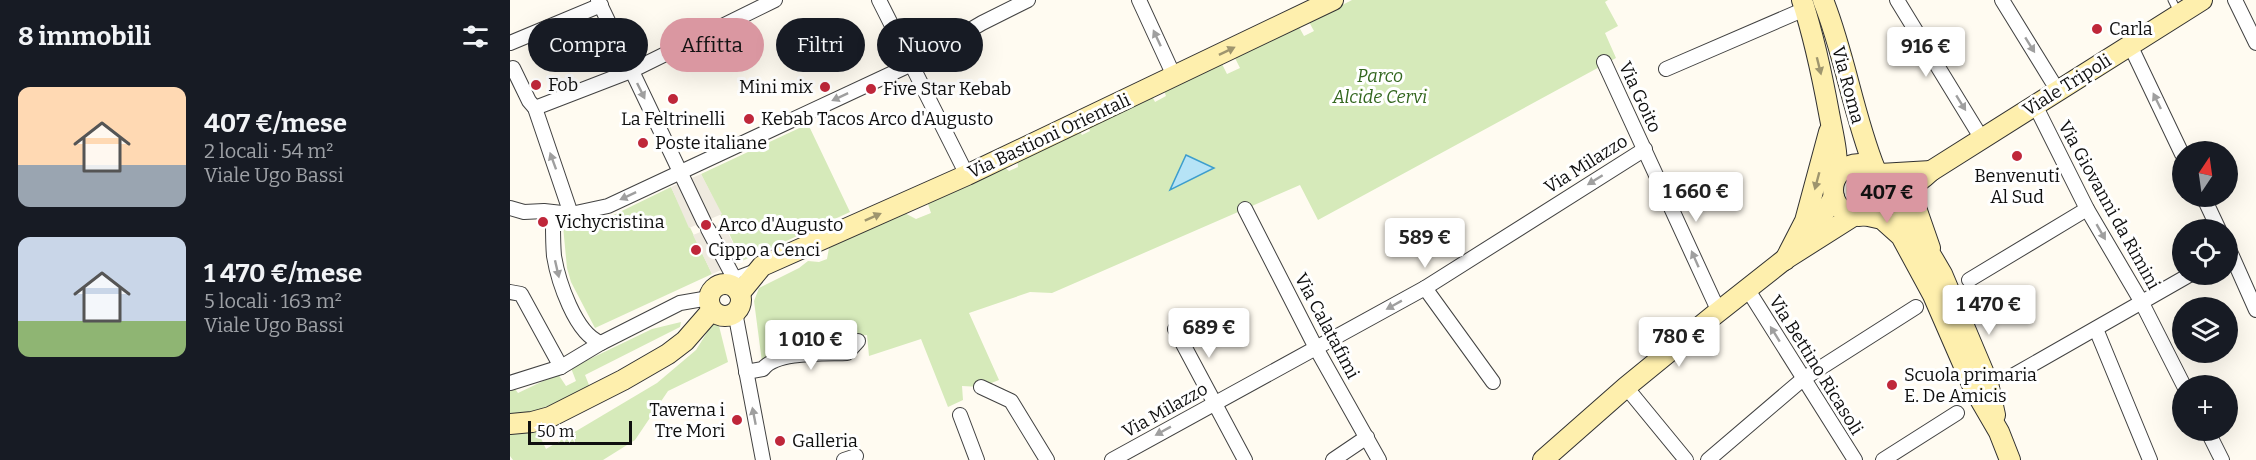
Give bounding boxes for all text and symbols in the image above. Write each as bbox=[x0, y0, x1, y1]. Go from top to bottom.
chip: Compra bbox=[528, 18, 648, 72]
chip: Affitta bbox=[660, 18, 764, 72]
chip: Filtri bbox=[776, 18, 865, 72]
chip: Nuovo bbox=[877, 18, 983, 72]
place label: Carla bbox=[2109, 18, 2153, 40]
icon: filters bbox=[459, 20, 492, 53]
text: 8 immobili bbox=[18, 21, 151, 52]
marker: Carla bbox=[2090, 22, 2104, 36]
pin: 916 € bbox=[1884, 27, 1968, 78]
one-way arrow bbox=[1152, 29, 1161, 46]
text: 916 € bbox=[1901, 34, 1951, 58]
one-way arrow bbox=[2024, 37, 2035, 53]
street label: Via Roma bbox=[1827, 44, 1869, 126]
one-way arrow bbox=[1219, 46, 1236, 55]
street label: Viale Tripoli bbox=[2019, 49, 2115, 121]
one-way arrow bbox=[1815, 56, 1825, 75]
street label: Via Goito bbox=[1614, 58, 1666, 136]
park label: Parco Alcide Cervi bbox=[1332, 65, 1427, 108]
place label: Fob bbox=[548, 74, 578, 96]
place label: Mini mix bbox=[739, 76, 813, 98]
marker: Fob bbox=[529, 78, 543, 92]
place label: Five Star Kebab bbox=[883, 78, 1011, 100]
marker: Mini mix bbox=[818, 80, 832, 94]
one-way arrow bbox=[637, 82, 646, 99]
marker: Five Star Kebab bbox=[864, 82, 878, 96]
street label: Via Bastioni Orientali bbox=[964, 89, 1134, 183]
marker: La Feltrinelli bbox=[666, 92, 680, 106]
one-way arrow bbox=[830, 92, 848, 102]
one-way arrow bbox=[2153, 93, 2162, 110]
one-way arrow bbox=[1955, 95, 1966, 111]
text: 407 €/mese bbox=[204, 108, 347, 139]
place label: La Feltrinelli bbox=[621, 108, 725, 130]
place label: Kebab Tacos Arco d'Augusto bbox=[761, 108, 993, 130]
icon: home bbox=[66, 111, 138, 183]
marker: Kebab Tacos Arco d'Augusto bbox=[742, 112, 756, 126]
street label: Via Giovanni da Rimini bbox=[2053, 117, 2165, 293]
street label: Via Milazzo bbox=[1540, 130, 1632, 198]
place label: Poste italiane bbox=[655, 132, 767, 154]
marker: Poste italiane bbox=[636, 136, 650, 150]
text: 2 locali · 54 m² bbox=[204, 139, 333, 163]
north arrow bbox=[2172, 141, 2238, 207]
map controls bbox=[2172, 141, 2238, 441]
marker: Benvenuti Al Sud bbox=[2010, 149, 2024, 163]
one-way arrow bbox=[548, 152, 558, 170]
text: Viale Ugo Bassi bbox=[204, 163, 344, 187]
place label: Benvenuti Al Sud bbox=[1974, 165, 2060, 208]
pin: 1 660 € bbox=[1641, 172, 1751, 223]
one-way arrow bbox=[1812, 172, 1821, 190]
pin: 407 € bbox=[1845, 173, 1929, 224]
one-way arrow bbox=[1587, 174, 1603, 185]
text: 1 660 € bbox=[1663, 179, 1729, 203]
text: 407 € bbox=[1860, 180, 1914, 204]
one-way arrow bbox=[619, 192, 636, 201]
place label: Vichycristina bbox=[555, 211, 665, 233]
one-way arrow bbox=[864, 211, 882, 221]
place label: Arco d'Augusto bbox=[718, 214, 843, 236]
marker: Vichycristina bbox=[536, 215, 550, 229]
marker: Arco d'Augusto bbox=[699, 218, 713, 232]
pin: 589 € bbox=[1383, 218, 1467, 269]
button: locate bbox=[2172, 219, 2238, 285]
one-way arrow bbox=[2095, 224, 2106, 240]
text: 589 € bbox=[1399, 225, 1451, 249]
place label: Cippo a Cenci bbox=[708, 239, 820, 261]
marker: Cippo a Cenci bbox=[689, 243, 703, 257]
one-way arrow bbox=[1690, 250, 1699, 267]
text: 1 470 €/mese bbox=[204, 258, 362, 289]
one-way arrow bbox=[553, 260, 563, 278]
icon: home bbox=[66, 261, 138, 333]
street label: Via Calatafimi bbox=[1290, 269, 1364, 383]
pin: 1 470 € bbox=[1934, 285, 2044, 336]
text: 5 locali · 163 m² bbox=[204, 289, 342, 313]
street label: Via Bettino Ricasoli bbox=[1764, 291, 1868, 439]
text: 1 470 € bbox=[1957, 292, 2021, 316]
button: layers bbox=[2172, 297, 2238, 363]
one-way arrow bbox=[1385, 300, 1402, 310]
pin: 689 € bbox=[1167, 308, 1251, 359]
text: Viale Ugo Bassi bbox=[204, 313, 344, 337]
text: 689 € bbox=[1182, 315, 1236, 339]
pin: 780 € bbox=[1637, 317, 1721, 368]
pin: 1 010 € bbox=[756, 320, 866, 371]
text: 780 € bbox=[1653, 324, 1705, 348]
one-way arrow bbox=[1770, 326, 1781, 343]
text: 1 010 € bbox=[779, 327, 843, 351]
place label: Scuola primaria E. De Amicis bbox=[1904, 364, 2037, 407]
button: + bbox=[2172, 375, 2238, 441]
street label: Via Milazzo bbox=[1119, 378, 1211, 442]
marker: Scuola primaria E. De Amicis bbox=[1885, 378, 1899, 392]
place label: Taverna i Tre Mori bbox=[649, 399, 725, 442]
one-way arrow bbox=[749, 406, 758, 425]
marker: Taverna i Tre Mori bbox=[730, 413, 744, 427]
scale bar bbox=[528, 418, 632, 446]
text: 50 m bbox=[537, 422, 574, 441]
one-way arrow bbox=[1155, 426, 1172, 436]
place label: Galleria bbox=[792, 430, 858, 452]
marker: Galleria bbox=[773, 434, 787, 448]

